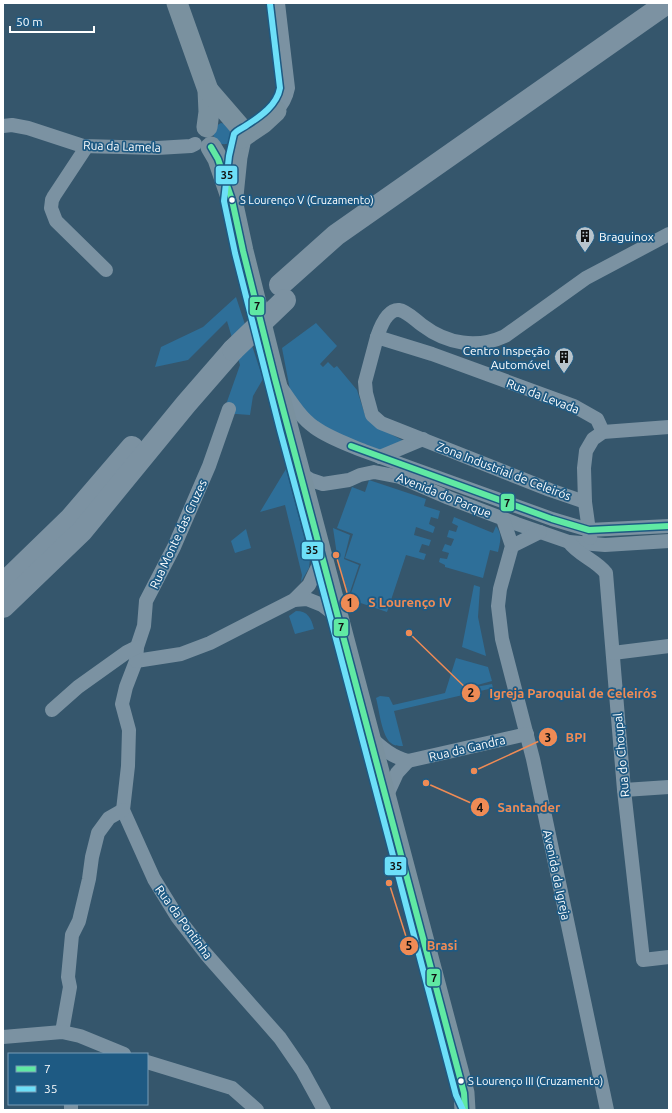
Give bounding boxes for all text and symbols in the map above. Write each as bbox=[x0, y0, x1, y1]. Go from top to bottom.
scale bar bbox=[10, 8, 94, 34]
text: 50 m bbox=[16, 15, 43, 28]
street label: Rua da Lamela bbox=[83, 138, 161, 154]
line badge: 35 bbox=[215, 165, 238, 185]
text: 35 bbox=[221, 169, 233, 181]
place label: S Lourenço V (Cruzamento) bbox=[240, 194, 374, 207]
marker: S Lourenço V (Cruzamento) bbox=[227, 195, 237, 205]
building icon: Braguinox bbox=[574, 225, 596, 253]
place label: Braguinox bbox=[599, 230, 654, 243]
line badge: 7 bbox=[249, 296, 265, 316]
text: 7 bbox=[254, 300, 260, 312]
place label: Centro Inspeção Automóvel bbox=[463, 344, 550, 371]
building icon: Centro Inspeção Automóvel bbox=[553, 346, 575, 374]
street label: Rua da Levada bbox=[505, 376, 581, 416]
street label: Zona Industrial de Celeirós bbox=[435, 439, 573, 503]
street label: Avenida do Parque bbox=[395, 470, 493, 520]
street label: Rua Monte das Cruzes bbox=[147, 477, 209, 591]
line badge: 7 bbox=[500, 493, 515, 512]
text: 7 bbox=[504, 497, 510, 509]
line badge: 35 bbox=[301, 541, 324, 560]
text: 35 bbox=[306, 544, 318, 556]
callout: S Lourenço IV bbox=[340, 590, 459, 615]
text: S Lourenço IV bbox=[368, 595, 452, 610]
text: 1 bbox=[347, 596, 353, 609]
line badge: 7 bbox=[333, 618, 349, 637]
text: 7 bbox=[338, 621, 344, 633]
callout: Igreja Paroquial de Celeirós bbox=[461, 681, 665, 706]
text: 2 bbox=[468, 686, 475, 699]
text: Igreja Paroquial de Celeirós bbox=[489, 686, 657, 700]
street label: Rua do Choupal bbox=[611, 712, 631, 798]
callout: BPI bbox=[538, 725, 595, 750]
text: BPI bbox=[566, 730, 586, 744]
text: 3 bbox=[545, 731, 551, 744]
street label: Rua da Gandra bbox=[428, 733, 506, 763]
callout: Santander bbox=[470, 795, 569, 820]
text: Santander bbox=[498, 800, 561, 814]
text: 4 bbox=[477, 801, 484, 814]
street label: Avenida da Igreja bbox=[541, 829, 573, 921]
line badge: 35 bbox=[384, 856, 407, 876]
text: 35 bbox=[390, 860, 402, 872]
street label: Rua da Pontinha bbox=[153, 883, 215, 961]
callout: Brasi bbox=[399, 933, 465, 958]
text: Brasi bbox=[427, 938, 457, 952]
text: 5 bbox=[406, 939, 413, 952]
line badge: 7 bbox=[426, 968, 441, 987]
text: 7 bbox=[431, 972, 437, 984]
legend bbox=[8, 1053, 148, 1105]
text: 7 bbox=[44, 1062, 51, 1075]
place label: S Lourenço III (Cruzamento) bbox=[468, 1075, 603, 1088]
marker: S Lourenço III (Cruzamento) bbox=[456, 1076, 466, 1086]
text: 35 bbox=[44, 1082, 58, 1095]

